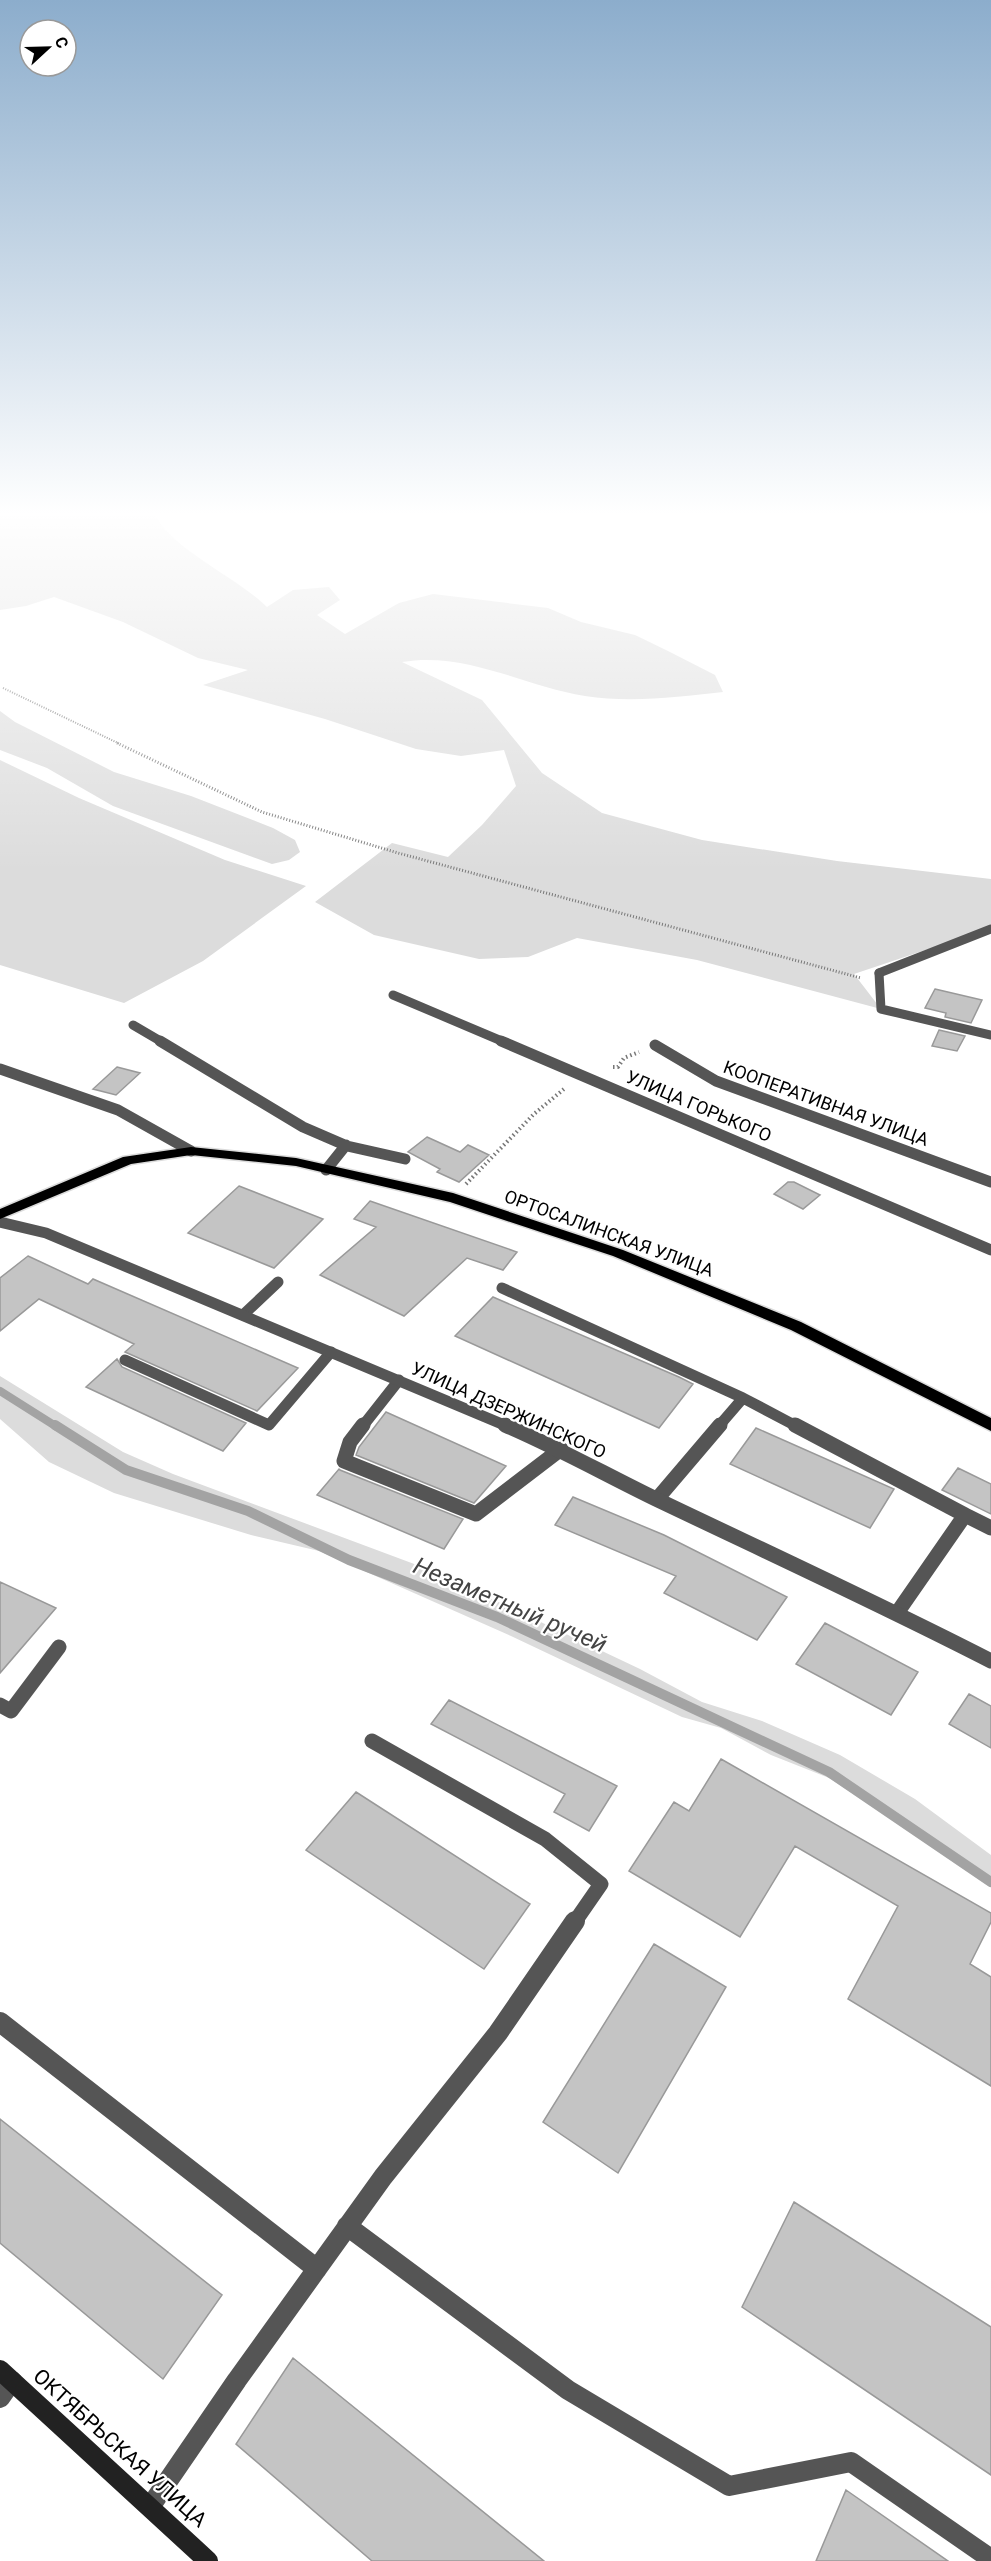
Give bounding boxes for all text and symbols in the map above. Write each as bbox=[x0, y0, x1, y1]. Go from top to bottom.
north arrow bbox=[18, 18, 78, 78]
text: С bbox=[51, 34, 72, 51]
street label: КООПЕРАТИВНАЯ УЛИЦА bbox=[721, 1056, 932, 1150]
street label: УЛИЦА ГОРЬКОГО bbox=[623, 1066, 775, 1146]
street label: ОРТОСАЛИНСКАЯ УЛИЦА bbox=[502, 1185, 717, 1281]
street label: УЛИЦА ДЗЕРЖИНСКОГО bbox=[408, 1358, 610, 1462]
water label: Незаметный ручей bbox=[409, 1552, 611, 1658]
street label: ОКТЯБРЬСКАЯ УЛИЦА bbox=[28, 2364, 212, 2532]

